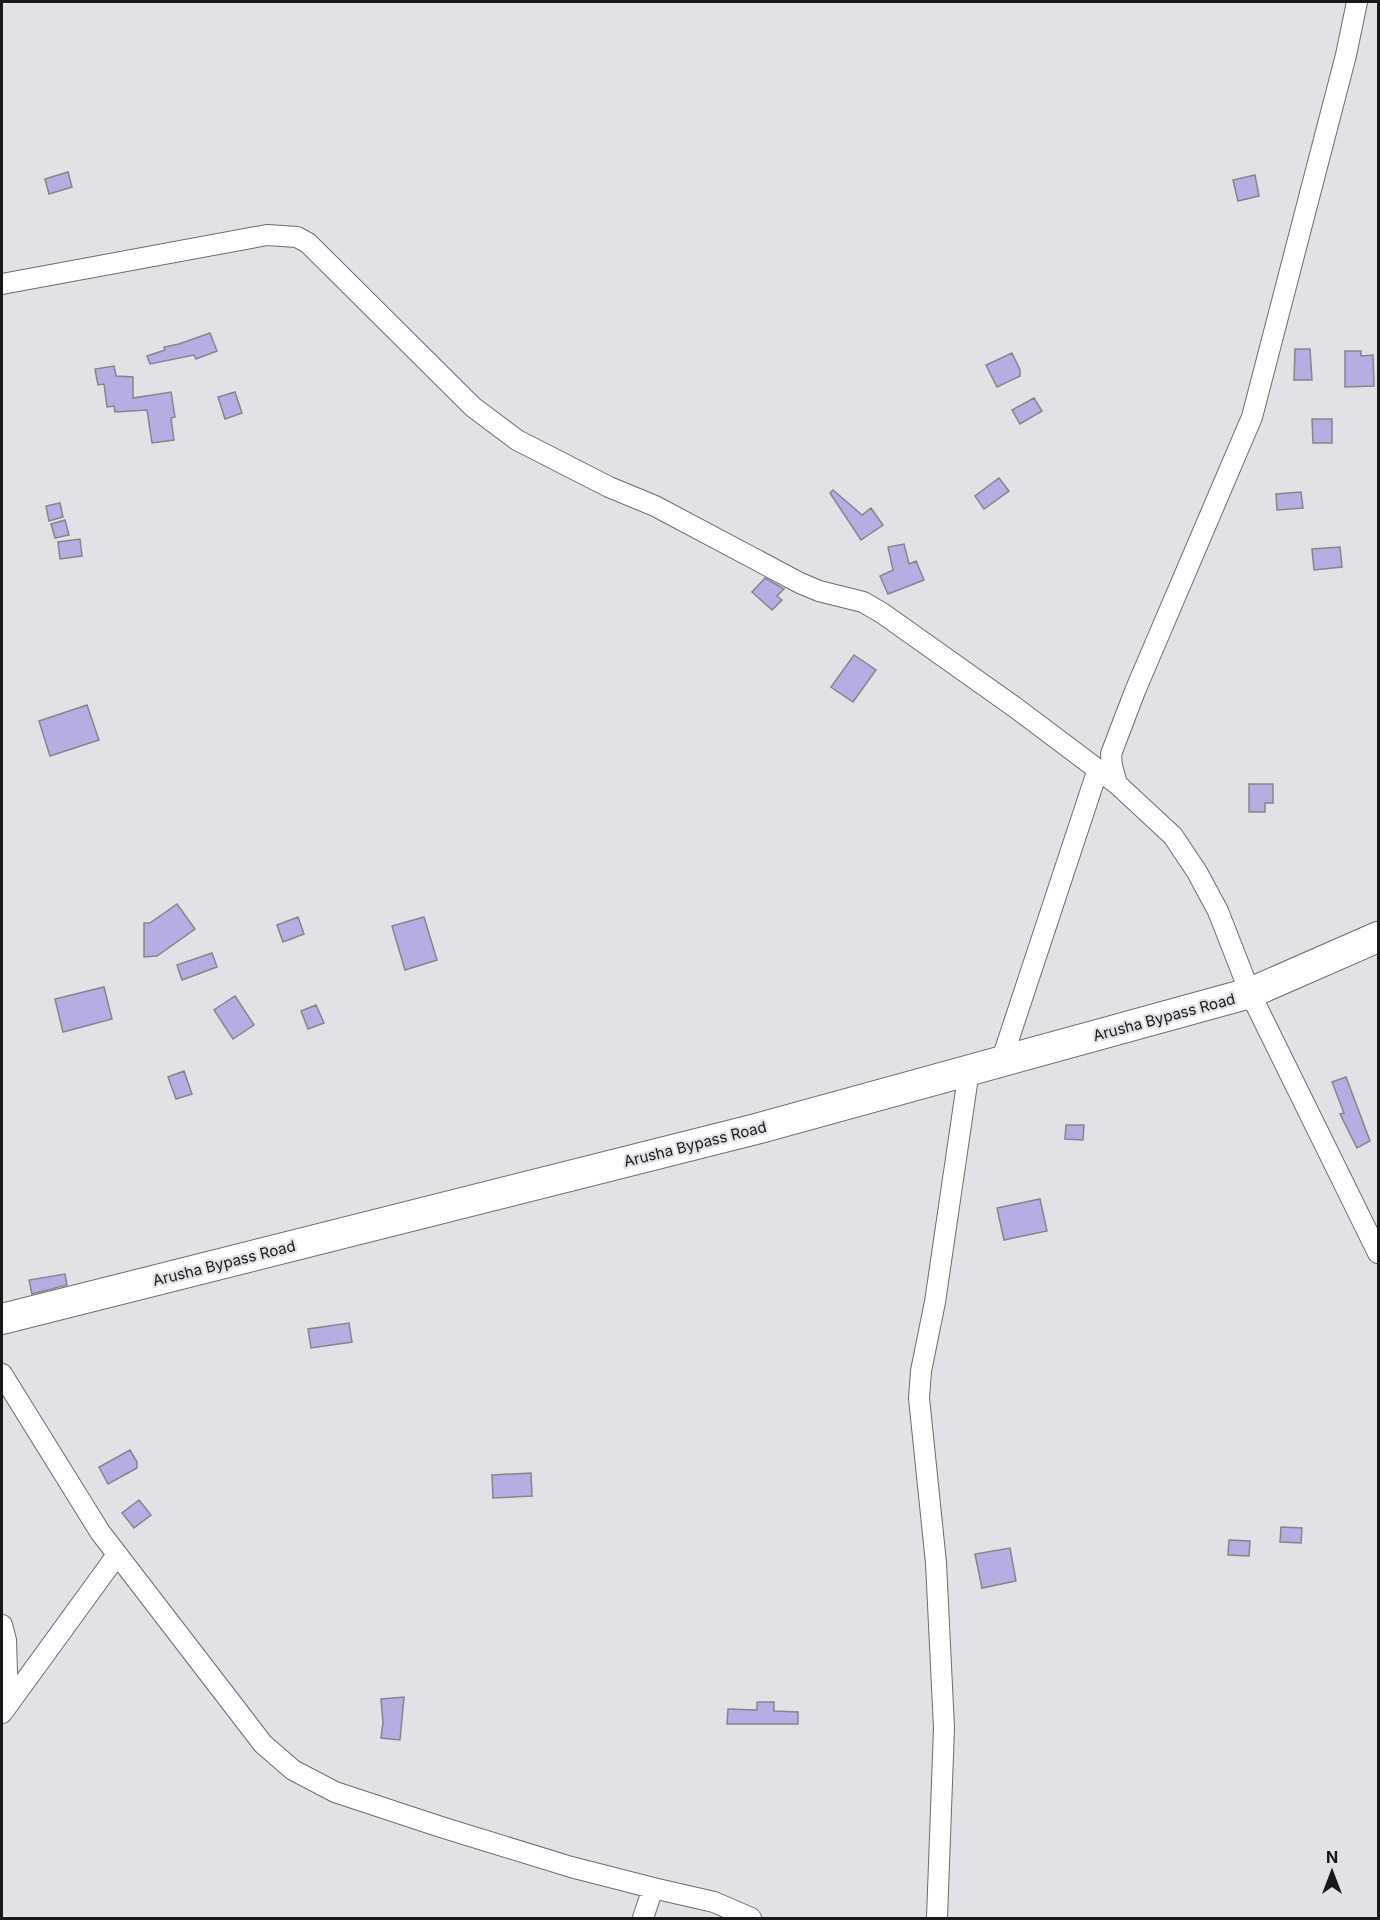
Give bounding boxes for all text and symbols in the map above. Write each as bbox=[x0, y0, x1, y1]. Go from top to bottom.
street label: Arusha Bypass Road bbox=[1091, 989, 1237, 1045]
street label: Arusha Bypass Road bbox=[622, 1117, 768, 1171]
street label: Arusha Bypass Road bbox=[151, 1236, 297, 1290]
north arrow bbox=[1302, 1842, 1362, 1902]
text: N bbox=[1326, 1847, 1338, 1867]

